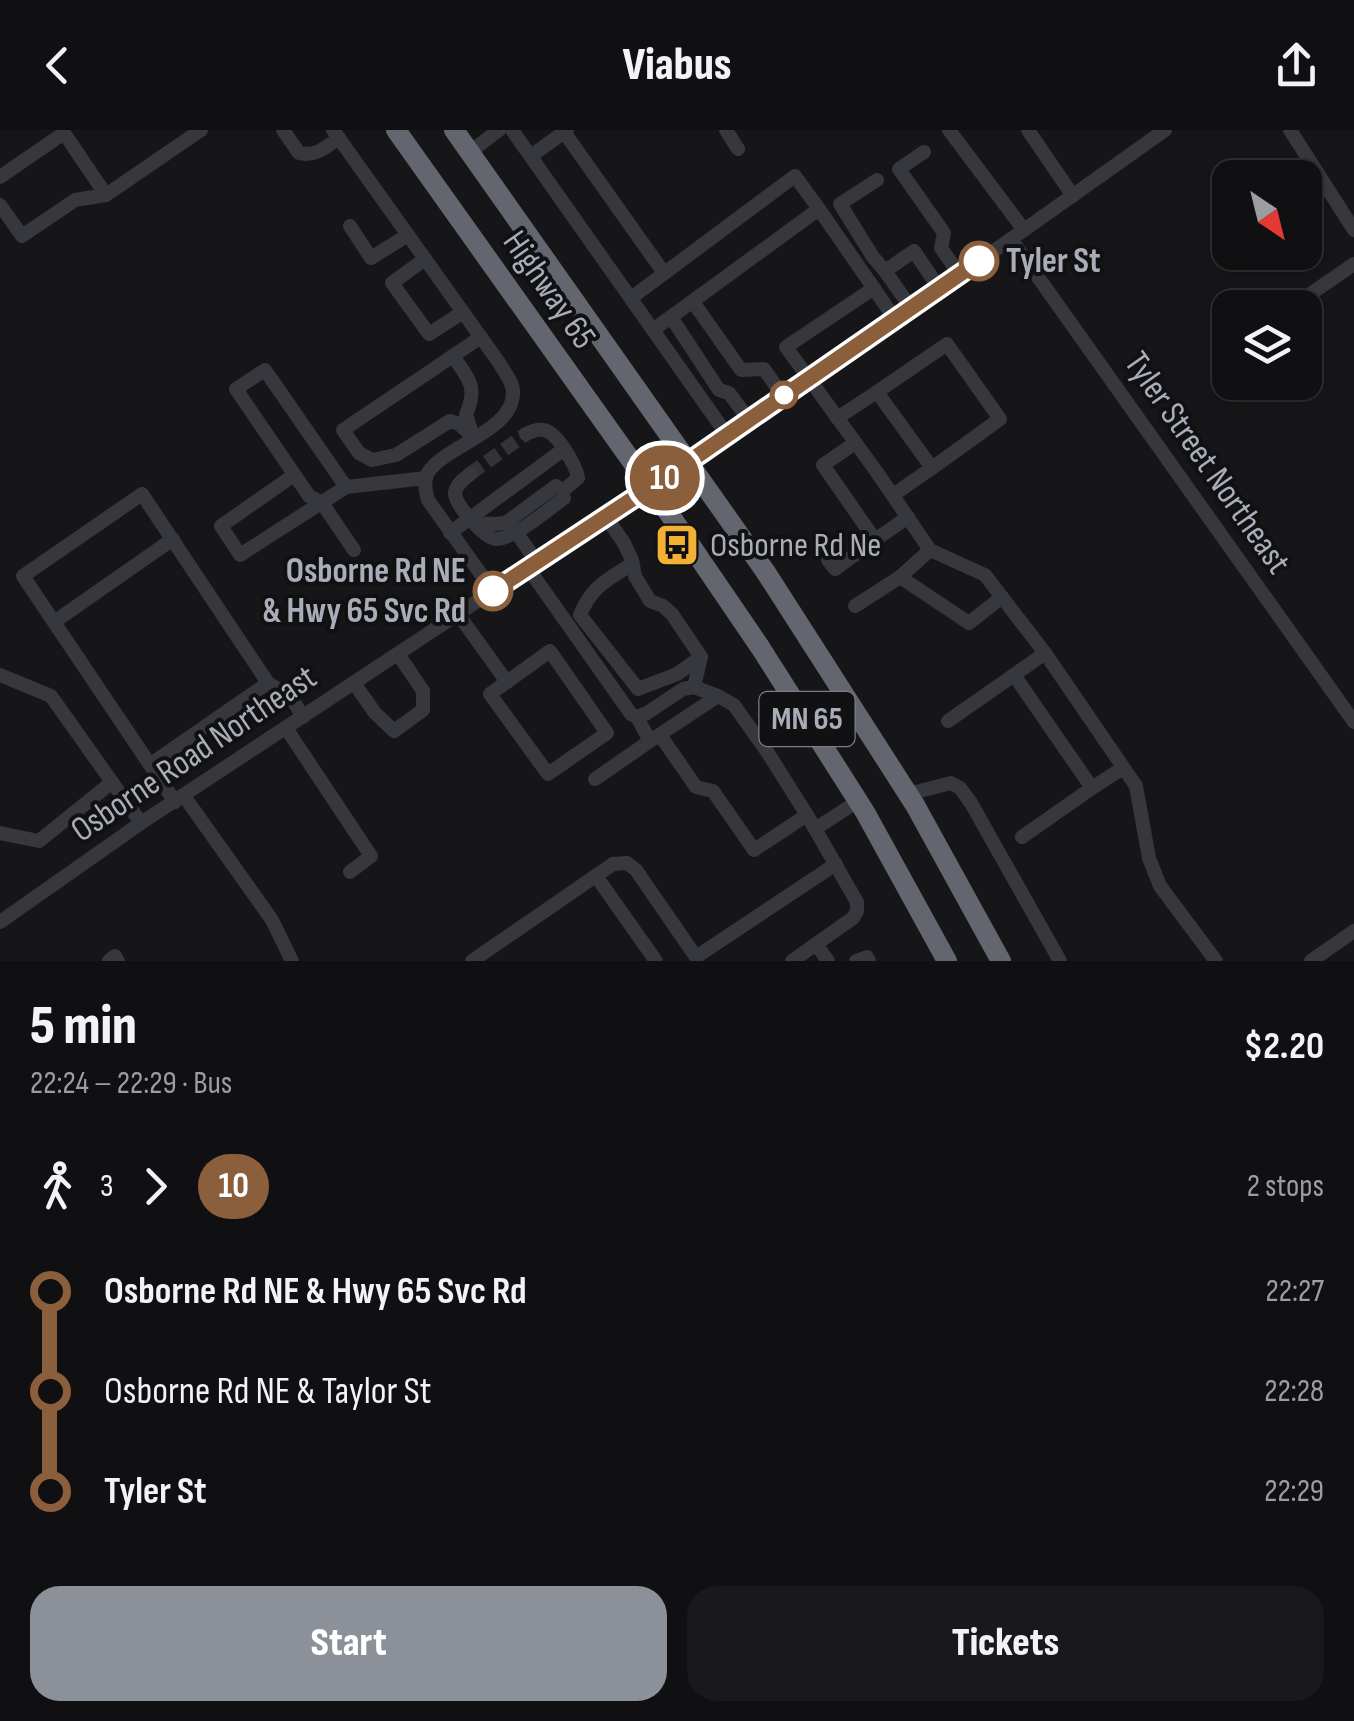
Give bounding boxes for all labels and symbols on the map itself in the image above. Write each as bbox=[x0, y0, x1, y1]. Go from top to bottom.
north arrow bbox=[1212, 160, 1322, 270]
street label: Highway 65 bbox=[493, 223, 605, 357]
place label: Tyler St bbox=[1006, 240, 1101, 283]
marker: Tyler St bbox=[960, 242, 998, 280]
street label: Tyler Street Northeast bbox=[1114, 344, 1300, 582]
unlabelled marker bbox=[771, 382, 797, 408]
line badge: 10 bbox=[620, 446, 710, 510]
bus stop icon: Osborne Rd Ne bbox=[654, 522, 700, 568]
place label: Osborne Rd Ne bbox=[710, 524, 881, 567]
place label: Osborne Rd NE & Hwy 65 Svc Rd bbox=[262, 550, 466, 633]
marker: Osborne Rd NE & Hwy 65 Svc Rd bbox=[474, 572, 512, 610]
street label: Osborne Road Northeast bbox=[63, 656, 325, 852]
road number: MN 65 bbox=[760, 692, 854, 746]

